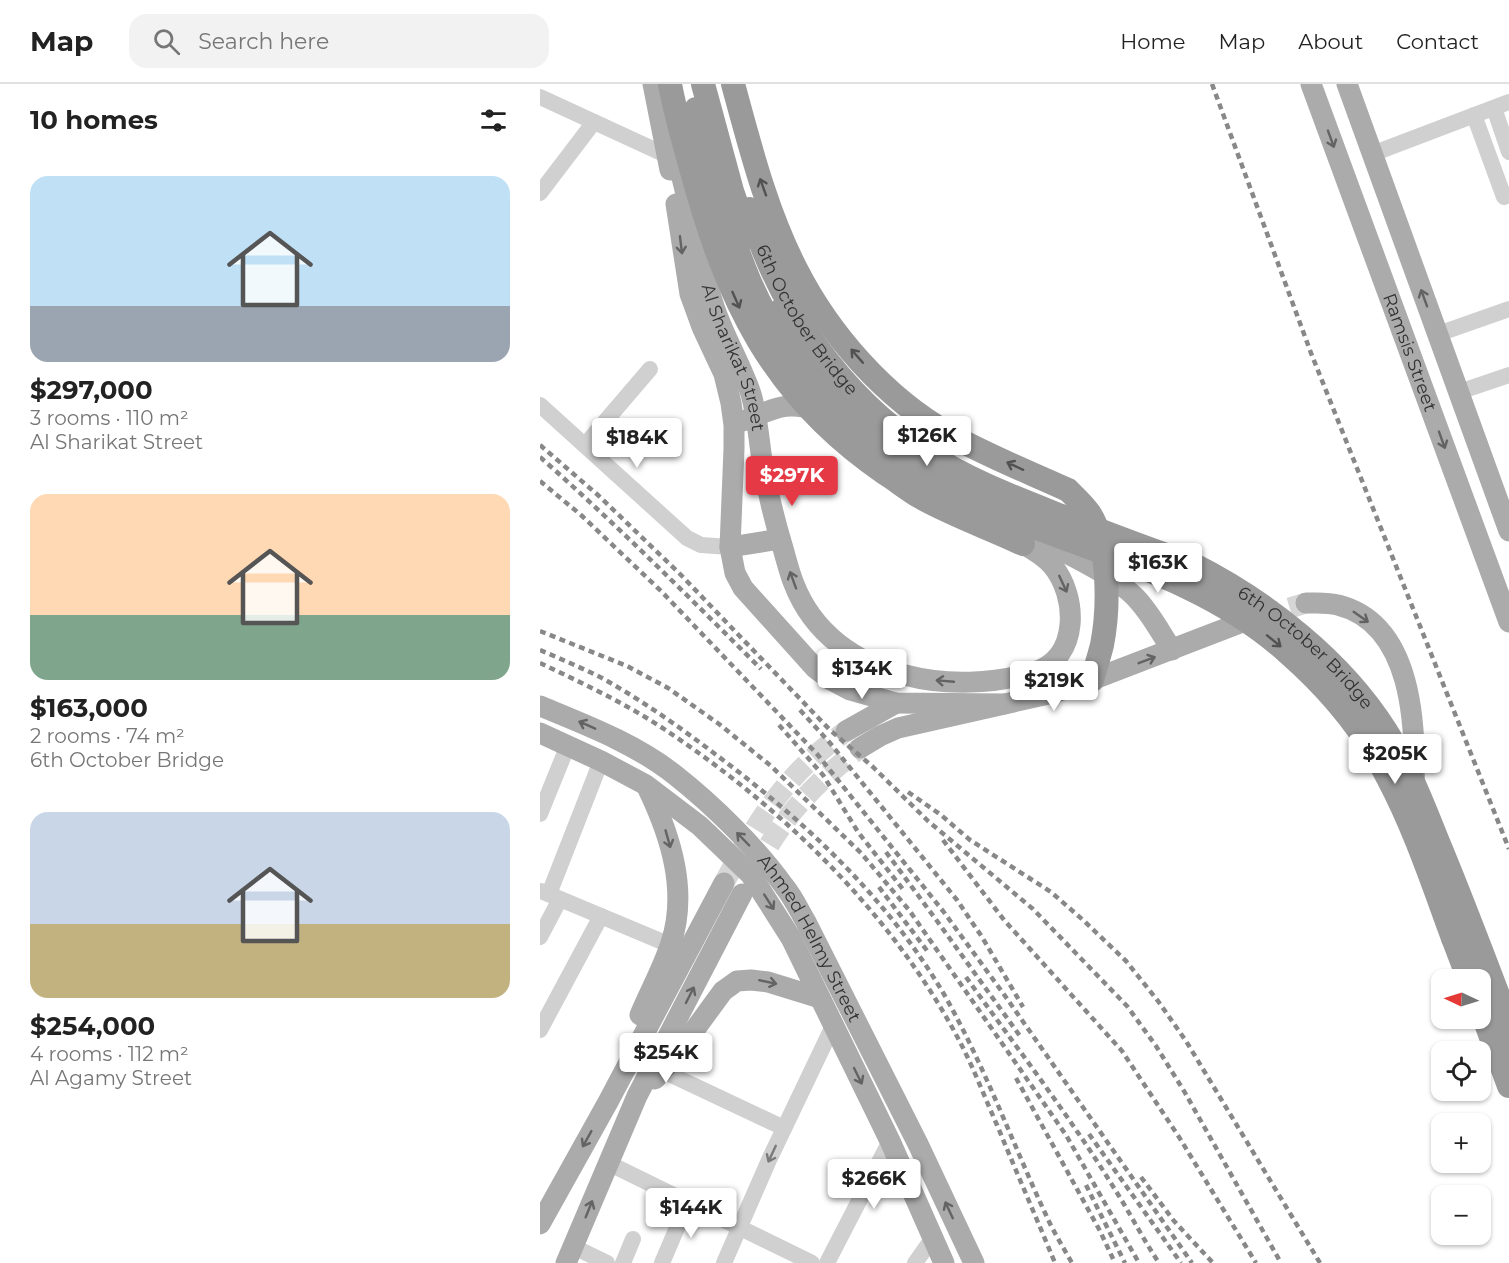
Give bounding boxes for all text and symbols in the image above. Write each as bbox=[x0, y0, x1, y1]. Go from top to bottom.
search box bbox=[129, 14, 549, 68]
text: Map bbox=[30, 24, 93, 58]
icon: search bbox=[150, 25, 183, 58]
text: Search here bbox=[198, 28, 329, 55]
text: Home bbox=[1120, 29, 1185, 54]
text: Map bbox=[1218, 29, 1265, 54]
text: About bbox=[1298, 29, 1363, 54]
text: Contact bbox=[1396, 29, 1479, 54]
text: 10 homes bbox=[30, 104, 158, 136]
icon: filters bbox=[477, 104, 510, 137]
one-way arrow bbox=[1327, 129, 1338, 148]
one-way arrow bbox=[757, 178, 768, 197]
icon: home bbox=[216, 215, 324, 323]
one-way arrow bbox=[676, 235, 687, 254]
street label: 6th October Bridge bbox=[751, 241, 863, 400]
street label: Al Sharikat Street bbox=[697, 281, 769, 433]
one-way arrow bbox=[1418, 289, 1429, 308]
street label: Ramsis Street bbox=[1378, 290, 1442, 415]
one-way arrow bbox=[731, 291, 742, 309]
one-way arrow bbox=[850, 348, 863, 364]
text: $297,000 bbox=[30, 374, 153, 406]
text: 3 rooms · 110 m² bbox=[30, 406, 189, 430]
pin: $126K bbox=[885, 416, 969, 467]
pin: $184K bbox=[595, 418, 679, 469]
text: $126K bbox=[897, 423, 957, 447]
text: $184K bbox=[606, 425, 668, 449]
text: Al Sharikat Street bbox=[30, 430, 203, 454]
one-way arrow bbox=[1438, 430, 1449, 449]
pin: $297K bbox=[750, 456, 834, 507]
one-way arrow bbox=[1007, 459, 1025, 471]
text: $297K bbox=[760, 463, 824, 487]
icon: home bbox=[216, 533, 324, 641]
pin: $163K bbox=[1116, 543, 1200, 594]
text: $163K bbox=[1128, 550, 1188, 574]
one-way arrow bbox=[787, 571, 798, 590]
one-way arrow bbox=[1058, 575, 1069, 593]
street label: 6th October Bridge bbox=[1234, 582, 1378, 714]
one-way arrow bbox=[1352, 611, 1369, 623]
one-way arrow bbox=[1266, 635, 1282, 648]
pin: $134K bbox=[820, 649, 904, 700]
one-way arrow bbox=[1137, 653, 1156, 664]
text: $134K bbox=[832, 656, 892, 680]
pin: $219K bbox=[1012, 661, 1096, 712]
text: $219K bbox=[1024, 668, 1084, 692]
one-way arrow bbox=[936, 675, 956, 686]
text: $163,000 bbox=[30, 692, 148, 724]
one-way arrow bbox=[578, 719, 596, 730]
text: 2 rooms · 74 m² bbox=[30, 724, 185, 748]
pin: $205K bbox=[1353, 734, 1437, 785]
text: $205K bbox=[1363, 741, 1427, 765]
text: 6th October Bridge bbox=[30, 748, 224, 772]
one-way arrow bbox=[663, 829, 675, 848]
one-way arrow bbox=[736, 832, 751, 847]
street label: Ahmed Helmy Street bbox=[753, 850, 866, 1026]
icon: home bbox=[216, 851, 324, 959]
one-way arrow bbox=[764, 893, 776, 910]
north arrow bbox=[1431, 969, 1491, 1029]
map controls bbox=[1431, 969, 1491, 1245]
one-way arrow bbox=[758, 977, 777, 989]
one-way arrow bbox=[685, 986, 696, 1004]
text: $254,000 bbox=[30, 1010, 155, 1042]
pin: $254K bbox=[624, 1033, 708, 1084]
text: $254K bbox=[633, 1040, 699, 1064]
button: locate bbox=[1431, 1041, 1491, 1101]
text: 4 rooms · 112 m² bbox=[30, 1042, 189, 1066]
text: Al Agamy Street bbox=[30, 1066, 192, 1090]
one-way arrow bbox=[853, 1066, 864, 1084]
button: + bbox=[1431, 1113, 1491, 1173]
one-way arrow bbox=[581, 1129, 592, 1147]
one-way arrow bbox=[765, 1145, 777, 1163]
pin: $266K bbox=[832, 1159, 916, 1210]
text: $266K bbox=[842, 1166, 906, 1190]
button: − bbox=[1431, 1185, 1491, 1245]
pin: $144K bbox=[649, 1188, 733, 1239]
text: $144K bbox=[660, 1195, 722, 1219]
one-way arrow bbox=[584, 1200, 595, 1219]
one-way arrow bbox=[943, 1202, 955, 1220]

